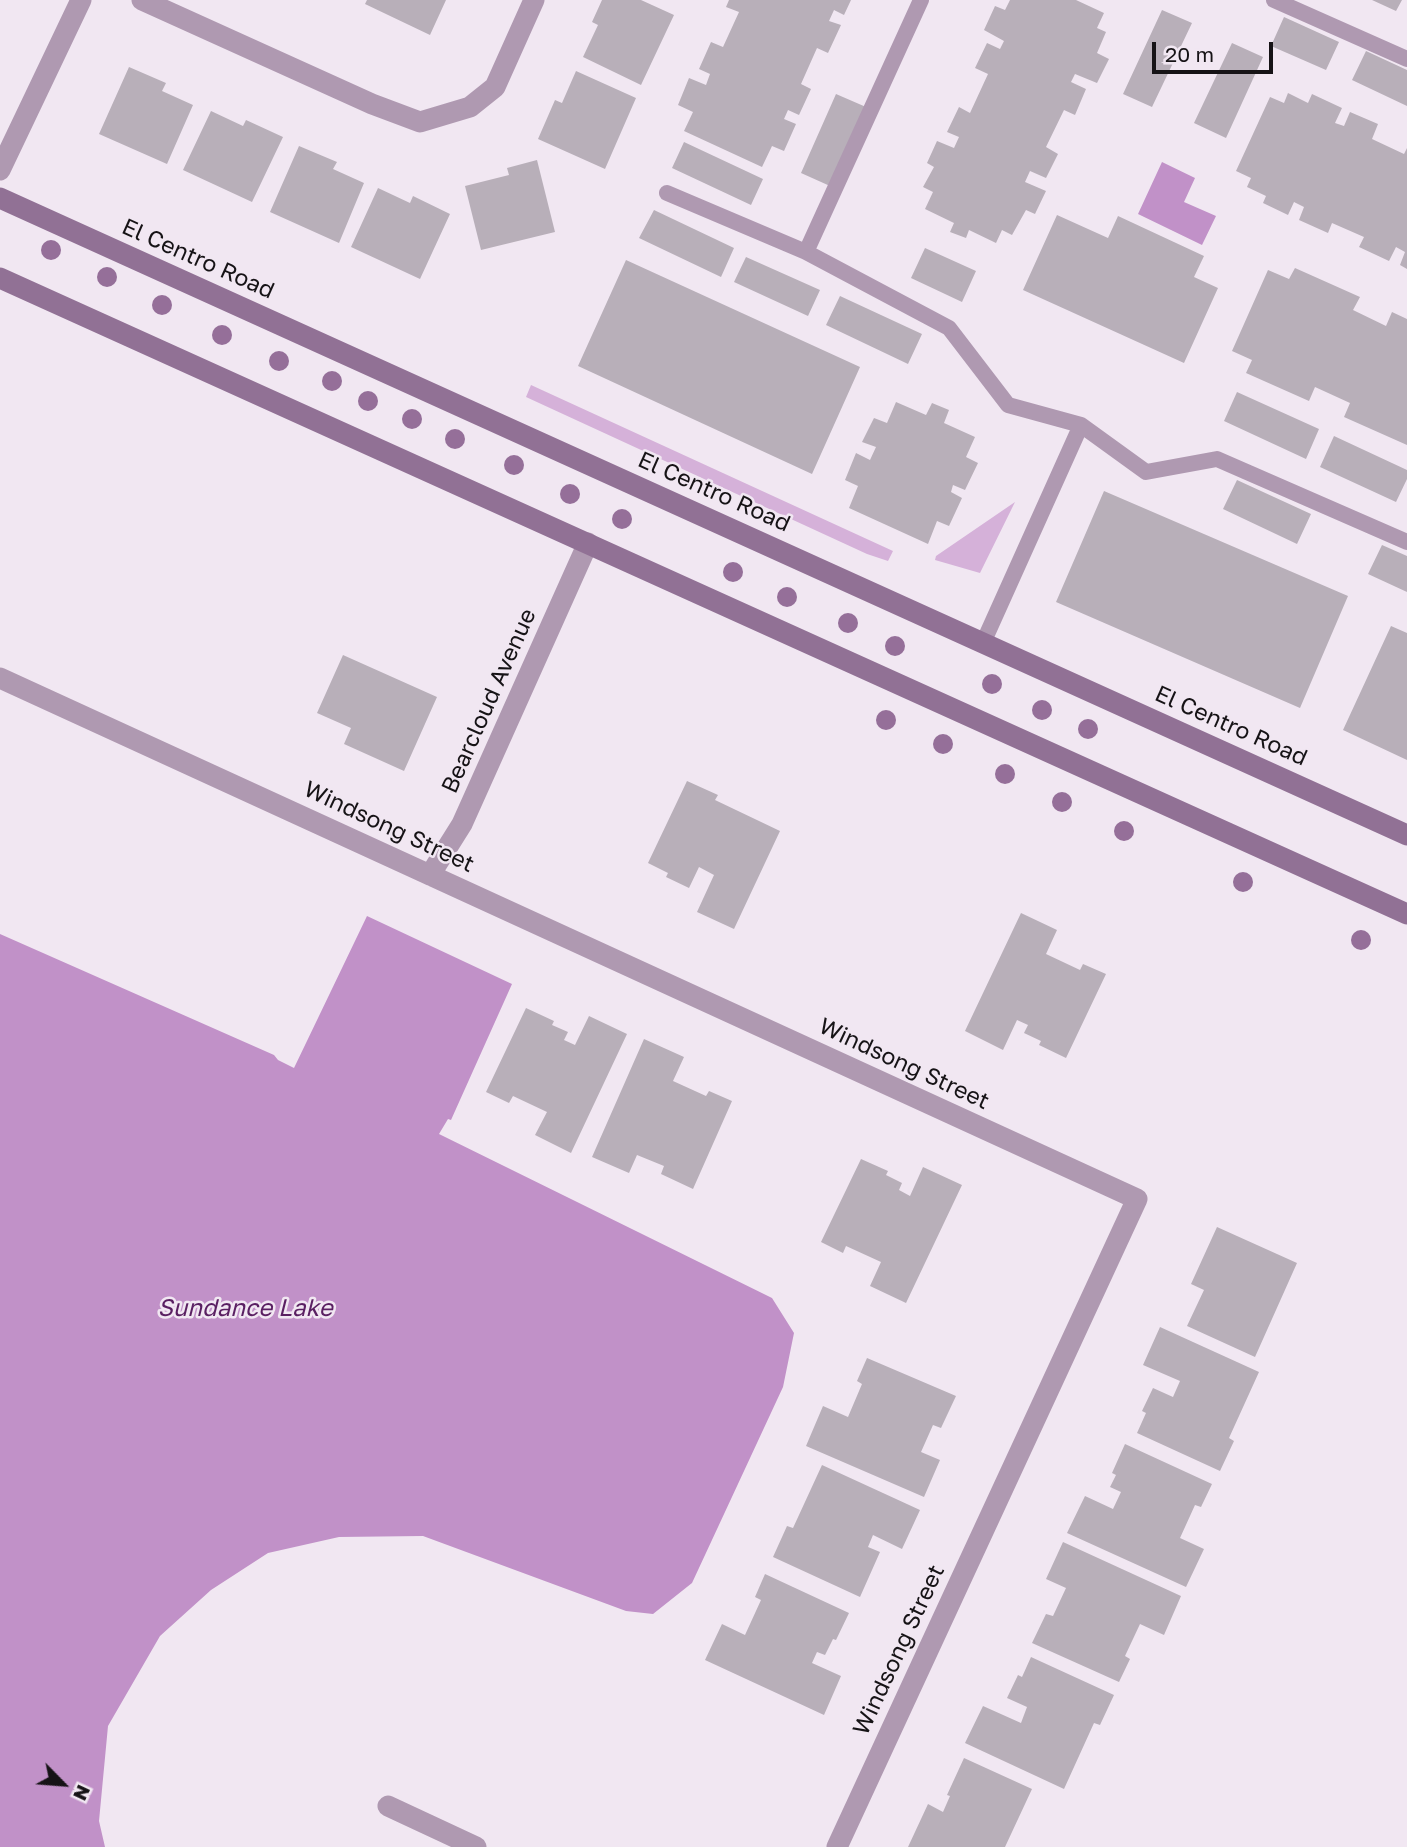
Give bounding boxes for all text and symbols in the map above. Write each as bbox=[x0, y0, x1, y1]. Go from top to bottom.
scale bar bbox=[1155, 28, 1276, 72]
text: 20 m bbox=[1165, 41, 1214, 67]
street label: El Centro Road bbox=[118, 213, 278, 305]
street label: El Centro Road bbox=[634, 446, 794, 538]
street label: Bearcloud Avenue bbox=[436, 605, 542, 797]
street label: El Centro Road bbox=[1151, 680, 1311, 772]
street label: Windsong Street bbox=[299, 775, 479, 879]
street label: Windsong Street bbox=[814, 1012, 994, 1116]
water label: Sundance Lake bbox=[157, 1294, 333, 1322]
street label: Windsong Street bbox=[847, 1560, 951, 1740]
north arrow bbox=[28, 1749, 98, 1819]
text: N bbox=[69, 1782, 96, 1804]

